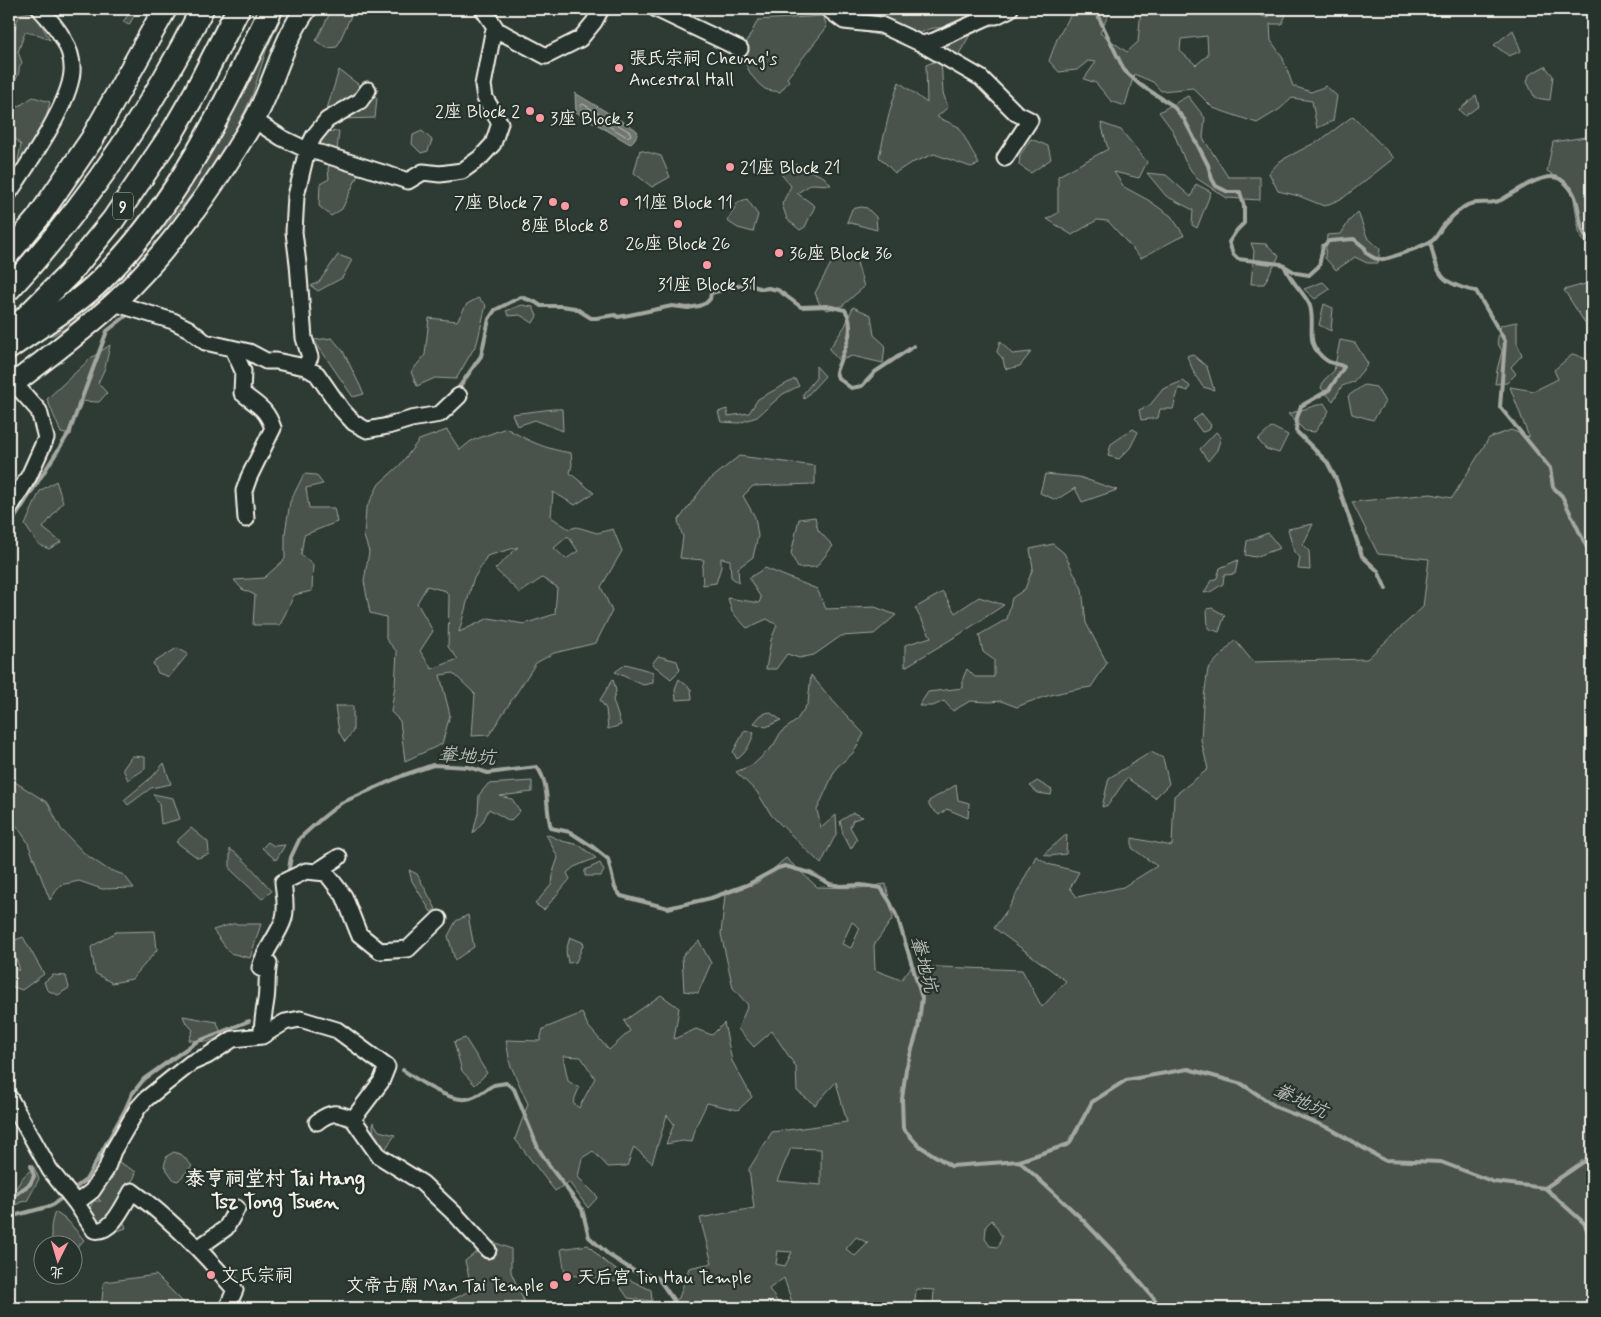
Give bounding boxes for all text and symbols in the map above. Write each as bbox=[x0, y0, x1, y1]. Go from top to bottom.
place label: 張氏宗祠 Cheung's Ancestral Hall bbox=[629, 47, 777, 92]
marker: 張氏宗祠 Cheung's Ancestral Hall bbox=[613, 62, 625, 74]
place label: 2座 Block 2 bbox=[435, 100, 520, 124]
marker: 2座 Block 2 bbox=[524, 105, 536, 117]
place label: 3座 Block 3 bbox=[550, 107, 634, 131]
marker: 3座 Block 3 bbox=[534, 112, 546, 124]
place label: 21座 Block 21 bbox=[740, 156, 841, 180]
marker: 21座 Block 21 bbox=[724, 161, 736, 173]
place label: 7座 Block 7 bbox=[454, 191, 543, 215]
place label: 11座 Block 11 bbox=[634, 191, 733, 215]
road number: 9 bbox=[113, 192, 133, 220]
marker: 7座 Block 7 bbox=[547, 196, 559, 208]
marker: 11座 Block 11 bbox=[618, 196, 630, 208]
marker: 8座 Block 8 bbox=[559, 200, 571, 212]
place label: 8座 Block 8 bbox=[521, 214, 609, 238]
marker: 26座 Block 26 bbox=[672, 218, 684, 230]
place label: 26座 Block 26 bbox=[626, 232, 731, 256]
place label: 36座 Block 36 bbox=[789, 242, 893, 266]
marker: 36座 Block 36 bbox=[773, 247, 785, 259]
marker: 31座 Block 31 bbox=[701, 259, 713, 271]
place label: 31座 Block 31 bbox=[657, 273, 757, 297]
water label: 輋地坑 bbox=[438, 742, 498, 771]
water label: 輋地坑 bbox=[904, 934, 944, 997]
water label: 輋地坑 bbox=[1269, 1078, 1333, 1126]
district label: 泰亨祠堂村 Tai Hang Tsz Tong Tsuen bbox=[185, 1166, 365, 1218]
north arrow bbox=[32, 1234, 82, 1284]
text: 北 bbox=[49, 1262, 65, 1282]
place label: 文氏宗祠 bbox=[221, 1264, 293, 1288]
place label: 天后宮 Tin Hau Temple bbox=[577, 1266, 752, 1290]
marker: 文氏宗祠 bbox=[205, 1269, 217, 1281]
marker: 天后宮 Tin Hau Temple bbox=[561, 1271, 573, 1283]
place label: 文帝古廟 Man Tai Temple bbox=[346, 1274, 544, 1298]
marker: 文帝古廟 Man Tai Temple bbox=[548, 1279, 560, 1291]

